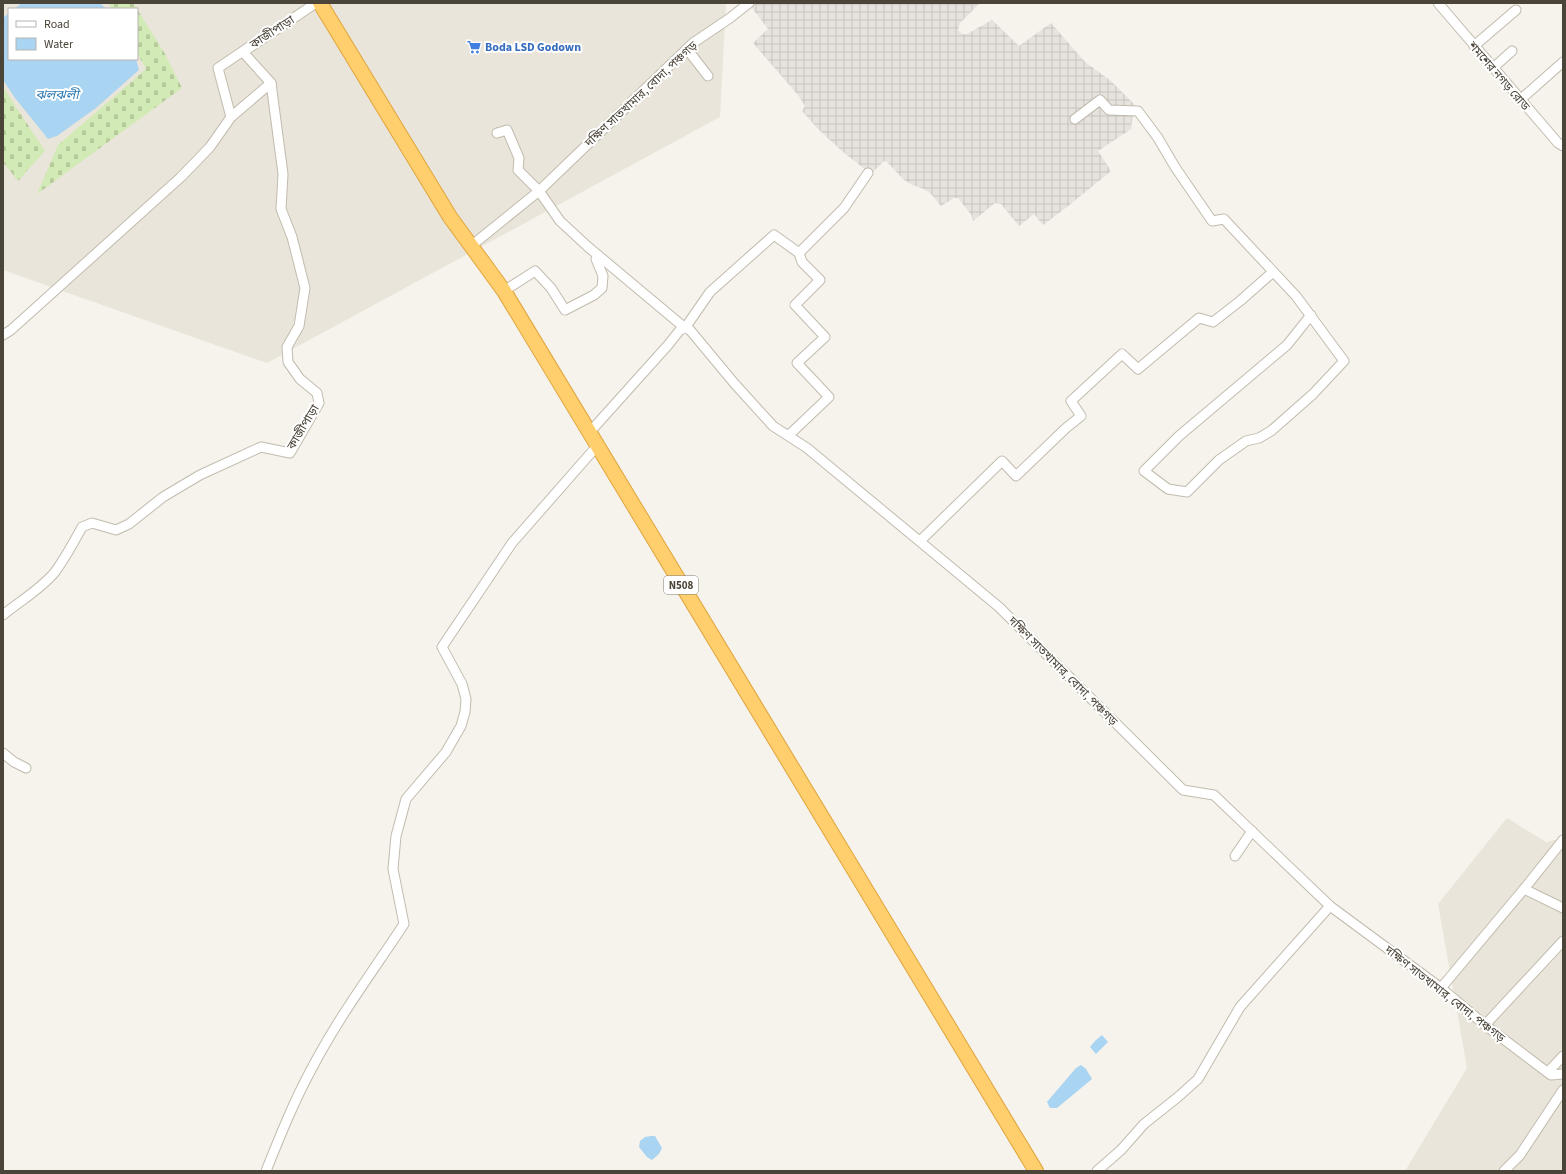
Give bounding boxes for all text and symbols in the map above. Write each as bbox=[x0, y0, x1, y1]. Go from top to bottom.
legend bbox=[8, 8, 138, 60]
street label: কাজীপাড়া bbox=[246, 11, 299, 54]
text: Road bbox=[44, 16, 70, 33]
text: Water bbox=[44, 36, 74, 53]
street label: দক্ষিণ সাতখামার, বোদা, পঞ্চগড় bbox=[581, 37, 702, 152]
street label: শমশের নগড় রোড bbox=[1463, 37, 1534, 115]
supermarket icon: Boda LSD Godown bbox=[466, 39, 482, 55]
place label: Boda LSD Godown bbox=[485, 39, 581, 56]
water label: ঝলঝলী bbox=[35, 86, 81, 104]
street label: কাজীপাড়া bbox=[283, 401, 324, 454]
road number: N508 bbox=[664, 576, 698, 594]
street label: দক্ষিণ সাতখামার, বোদা, পঞ্চগড় bbox=[1003, 612, 1121, 730]
street label: দক্ষিণ সাতখামার, বোদা, পঞ্চগড় bbox=[1380, 941, 1509, 1047]

